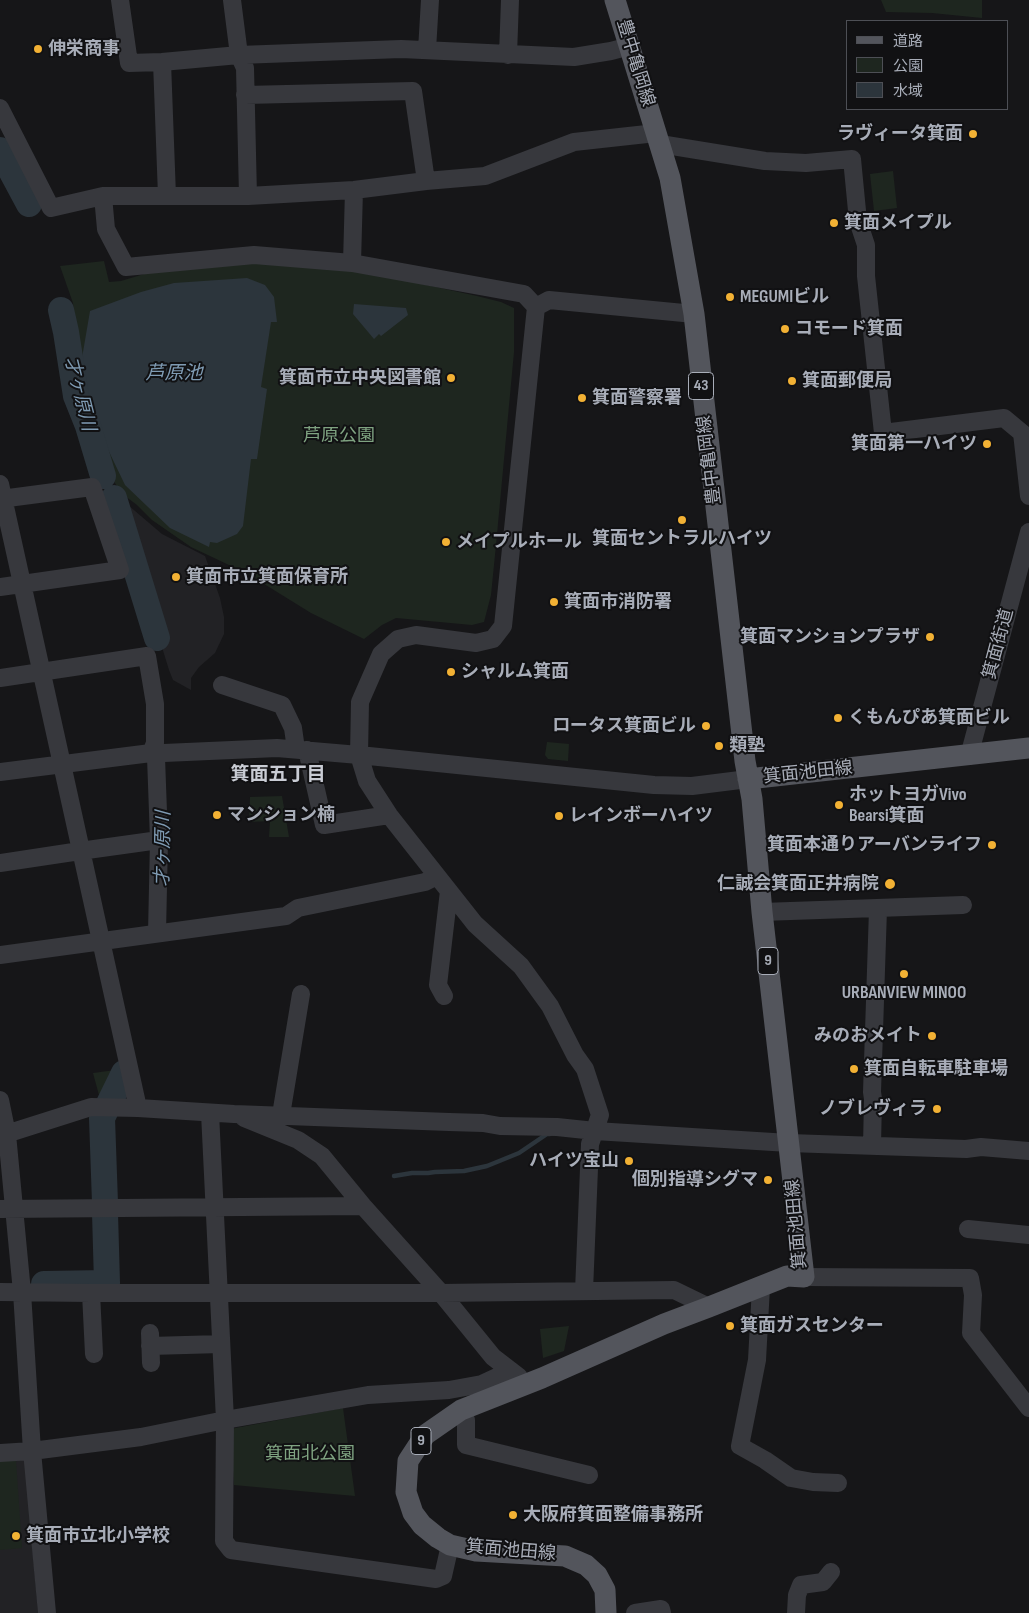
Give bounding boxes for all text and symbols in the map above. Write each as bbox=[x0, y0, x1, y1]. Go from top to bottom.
street label: 豊中亀岡線 bbox=[612, 17, 658, 109]
legend bbox=[846, 20, 1009, 110]
text: 道路 bbox=[893, 32, 923, 51]
place label: 伸栄商事 bbox=[48, 38, 120, 60]
marker: 伸栄商事 bbox=[32, 43, 44, 55]
text: 公園 bbox=[893, 57, 923, 76]
text: 水域 bbox=[893, 82, 923, 101]
place label: ラヴィータ箕面 bbox=[837, 123, 963, 145]
marker: ラヴィータ箕面 bbox=[967, 128, 979, 140]
place label: 箕面メイプル bbox=[844, 212, 952, 234]
marker: 箕面メイプル bbox=[828, 217, 840, 229]
place label: MEGUMIビル bbox=[740, 286, 829, 308]
marker: MEGUMIビル bbox=[724, 291, 736, 303]
place label: コモード箕面 bbox=[795, 318, 903, 340]
marker: コモード箕面 bbox=[779, 323, 791, 335]
water label: 才ヶ原川 bbox=[59, 354, 99, 434]
water label: 芦原池 bbox=[146, 363, 202, 385]
place label: 箕面市立中央図書館 bbox=[279, 367, 441, 389]
place label: 箕面郵便局 bbox=[802, 370, 892, 392]
marker: 箕面市立中央図書館 bbox=[445, 372, 457, 384]
road number: 43 bbox=[688, 372, 714, 400]
marker: 箕面郵便局 bbox=[786, 375, 798, 387]
place label: 箕面警察署 bbox=[592, 387, 682, 409]
marker: 箕面警察署 bbox=[576, 392, 588, 404]
street label: 豊中亀岡線 bbox=[694, 414, 726, 506]
park label: 芦原公園 bbox=[303, 425, 375, 447]
place label: 箕面第一ハイツ bbox=[851, 433, 977, 455]
marker: 箕面第一ハイツ bbox=[981, 438, 993, 450]
marker: 箕面セントラルハイツ bbox=[676, 514, 688, 526]
place label: 箕面セントラルハイツ bbox=[592, 528, 772, 550]
place label: メイプルホール bbox=[456, 531, 582, 553]
marker: メイプルホール bbox=[440, 536, 452, 548]
place label: 箕面市立箕面保育所 bbox=[186, 566, 348, 588]
marker: 箕面市立箕面保育所 bbox=[170, 571, 182, 583]
place label: 箕面市消防署 bbox=[564, 591, 672, 613]
marker: 箕面市消防署 bbox=[548, 596, 560, 608]
street label: 箕面街道 bbox=[979, 606, 1019, 682]
place label: 箕面マンションプラザ bbox=[740, 626, 920, 648]
marker: 箕面マンションプラザ bbox=[924, 631, 936, 643]
place label: シャルム箕面 bbox=[461, 661, 569, 683]
marker: シャルム箕面 bbox=[445, 666, 457, 678]
place label: くもんぴあ箕面ビル bbox=[848, 707, 1010, 729]
marker: くもんぴあ箕面ビル bbox=[832, 712, 844, 724]
place label: ロータス箕面ビル bbox=[552, 715, 696, 737]
marker: ロータス箕面ビル bbox=[700, 720, 712, 732]
place label: 類塾 bbox=[729, 735, 765, 757]
marker: 類塾 bbox=[713, 740, 725, 752]
street label: 箕面池田線 bbox=[762, 758, 854, 788]
district label: 箕面五丁目 bbox=[231, 764, 325, 786]
place label: ホットヨガVivo Bearsi箕面 bbox=[849, 784, 967, 826]
marker: ホットヨガVivo Bearsi箕面 bbox=[833, 799, 845, 811]
place label: マンション楠 bbox=[227, 804, 335, 826]
place label: レインボーハイツ bbox=[569, 805, 713, 827]
marker: マンション楠 bbox=[211, 809, 223, 821]
marker: レインボーハイツ bbox=[553, 810, 565, 822]
water label: 才ヶ原川 bbox=[152, 811, 176, 887]
place label: 箕面本通りアーバンライフ bbox=[767, 834, 982, 856]
marker: 箕面本通りアーバンライフ bbox=[986, 839, 998, 851]
place label: 仁誠会箕面正井病院 bbox=[717, 873, 879, 895]
marker: 仁誠会箕面正井病院 bbox=[883, 877, 897, 891]
road number: 9 bbox=[758, 948, 778, 974]
marker: URBANVIEW MINOO bbox=[898, 968, 910, 980]
place label: URBANVIEW MINOO bbox=[842, 982, 966, 1004]
place label: みのおメイト bbox=[814, 1025, 922, 1047]
marker: みのおメイト bbox=[926, 1030, 938, 1042]
place label: 箕面自転車駐車場 bbox=[864, 1058, 1008, 1080]
marker: 箕面自転車駐車場 bbox=[848, 1063, 860, 1075]
place label: ノブレヴィラ bbox=[819, 1098, 927, 1120]
marker: ノブレヴィラ bbox=[931, 1103, 943, 1115]
place label: ハイツ宝山 bbox=[529, 1150, 619, 1172]
marker: ハイツ宝山 bbox=[623, 1155, 635, 1167]
place label: 個別指導シグマ bbox=[632, 1169, 758, 1191]
marker: 個別指導シグマ bbox=[762, 1174, 774, 1186]
street label: 箕面池田線 bbox=[782, 1178, 812, 1270]
place label: 箕面ガスセンター bbox=[740, 1315, 884, 1337]
marker: 箕面ガスセンター bbox=[724, 1320, 736, 1332]
road number: 9 bbox=[411, 1428, 431, 1454]
park label: 箕面北公園 bbox=[265, 1443, 355, 1465]
place label: 大阪府箕面整備事務所 bbox=[523, 1504, 703, 1526]
marker: 大阪府箕面整備事務所 bbox=[507, 1509, 519, 1521]
place label: 箕面市立北小学校 bbox=[26, 1525, 170, 1547]
marker: 箕面市立北小学校 bbox=[10, 1530, 22, 1542]
street label: 箕面池田線 bbox=[465, 1536, 557, 1566]

